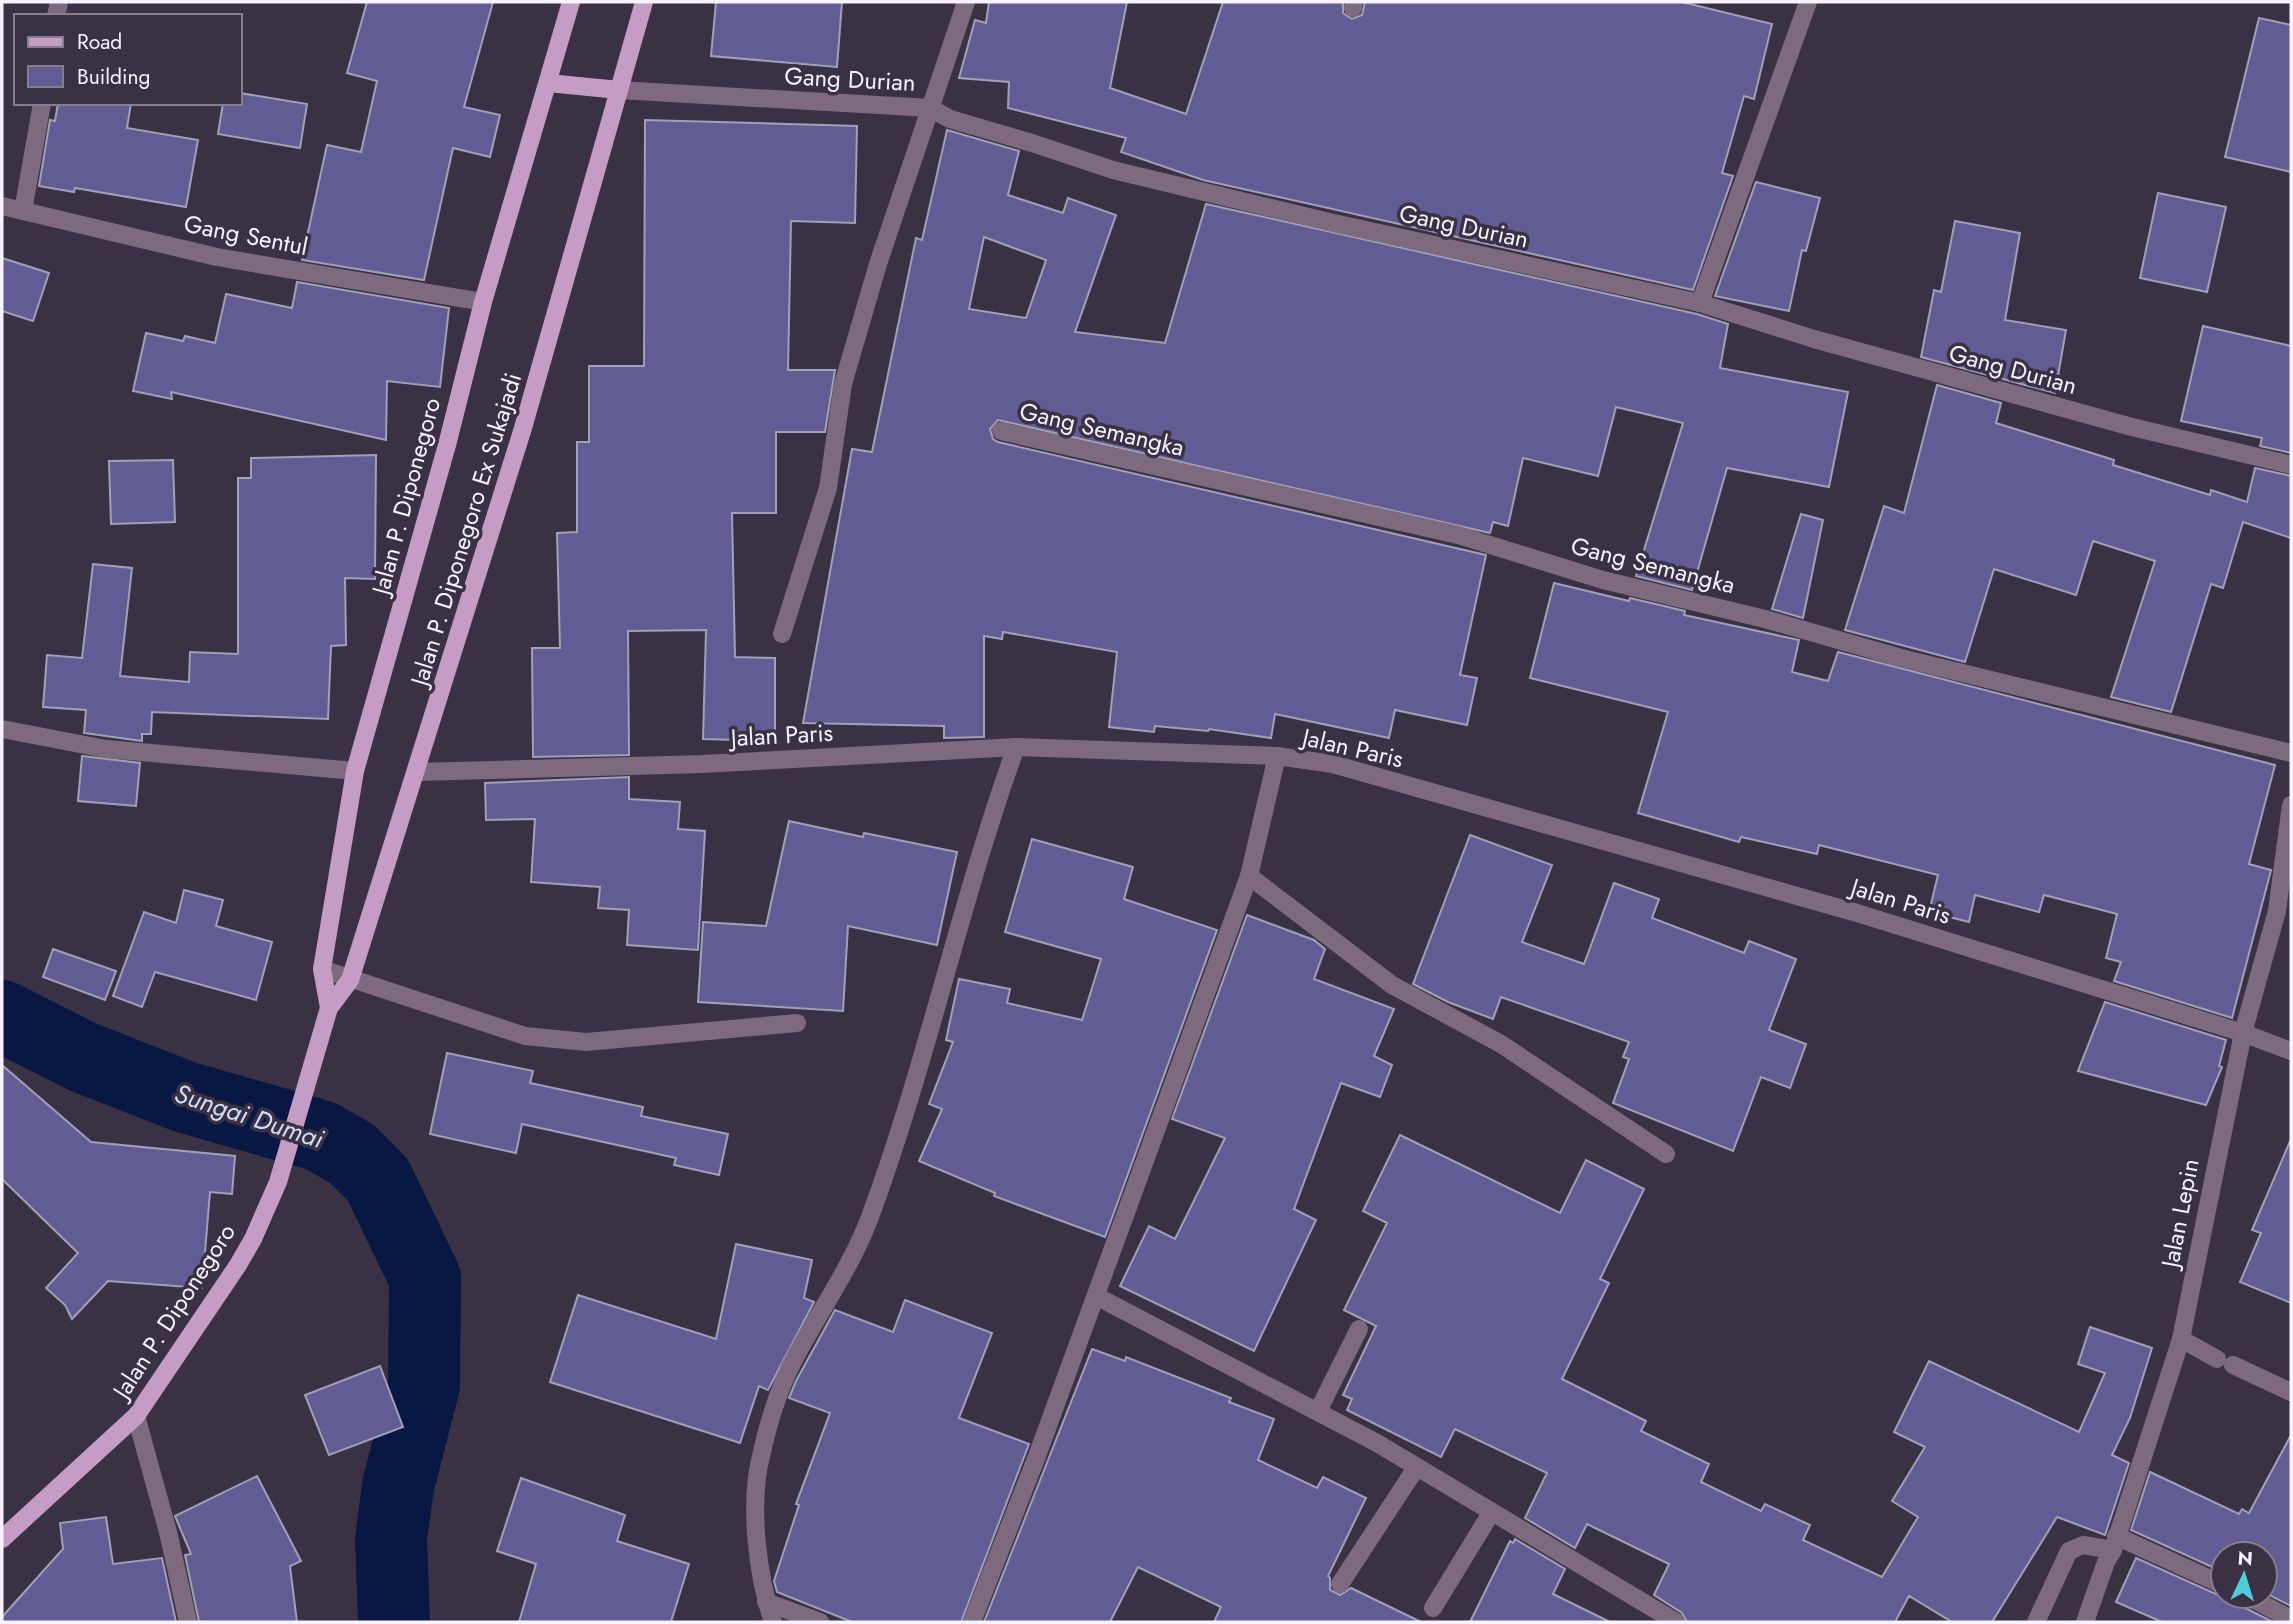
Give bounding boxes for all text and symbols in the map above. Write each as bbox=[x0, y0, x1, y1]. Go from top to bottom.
legend bbox=[14, 14, 242, 105]
text: Road bbox=[77, 27, 122, 57]
street label: Gang Durian bbox=[784, 58, 916, 100]
text: Building bbox=[77, 62, 150, 92]
street label: Gang Durian bbox=[1396, 195, 1532, 257]
street label: Gang Sentul bbox=[181, 206, 311, 264]
street label: Gang Durian bbox=[1945, 335, 2081, 403]
street label: Jalan P. Diponegoro Ex Sukajadi bbox=[401, 368, 530, 692]
street label: Gang Semangka bbox=[1016, 393, 1188, 465]
street label: Jalan P. Diponegoro bbox=[362, 394, 449, 601]
street label: Gang Semangka bbox=[1567, 528, 1739, 602]
street label: Jalan Paris bbox=[727, 715, 834, 755]
street label: Jalan Paris bbox=[1296, 719, 1407, 777]
street label: Jalan Paris bbox=[1844, 868, 1955, 933]
water label: Sungai Dumai bbox=[170, 1074, 329, 1158]
street label: Jalan Lepin bbox=[2152, 1156, 2208, 1273]
street label: Jalan P. Diponegoro bbox=[103, 1217, 244, 1408]
north arrow bbox=[2209, 1540, 2279, 1610]
text: N bbox=[2237, 1545, 2254, 1573]

